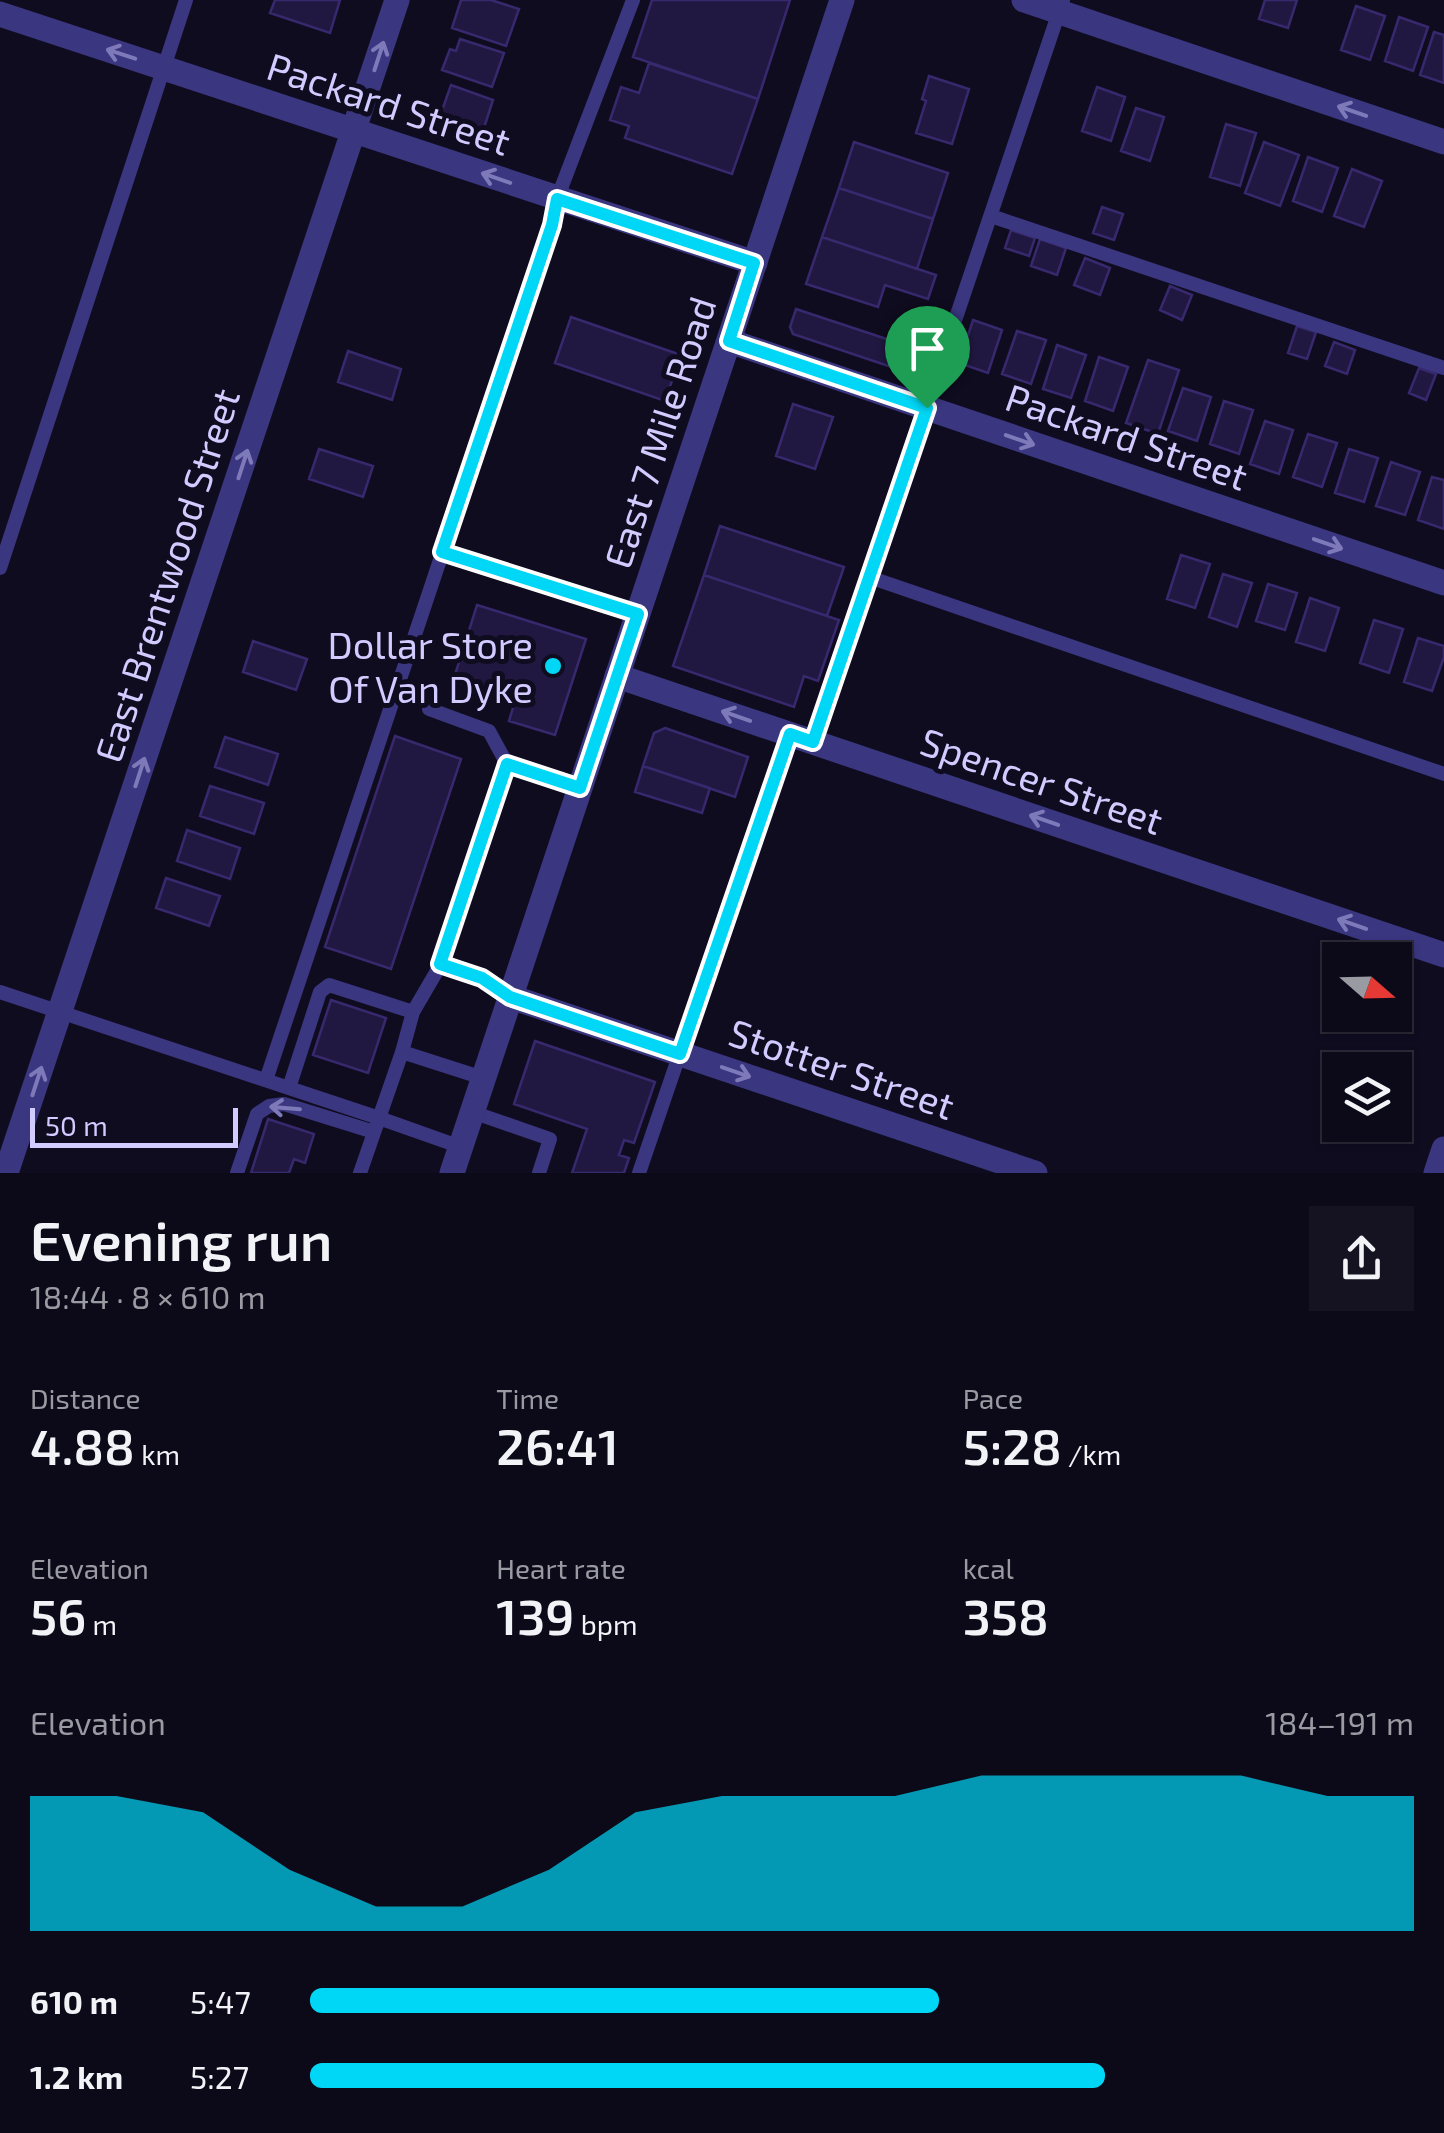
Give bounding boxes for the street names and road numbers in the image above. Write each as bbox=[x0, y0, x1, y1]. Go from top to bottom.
street label: Packard Street bbox=[262, 42, 516, 164]
street label: East 7 Mile Road bbox=[593, 290, 725, 574]
street label: Packard Street bbox=[1000, 373, 1254, 499]
street label: East Brentwood Street bbox=[84, 382, 248, 768]
street label: Spencer Street bbox=[915, 717, 1169, 843]
street label: Stotter Street bbox=[723, 1008, 961, 1128]

